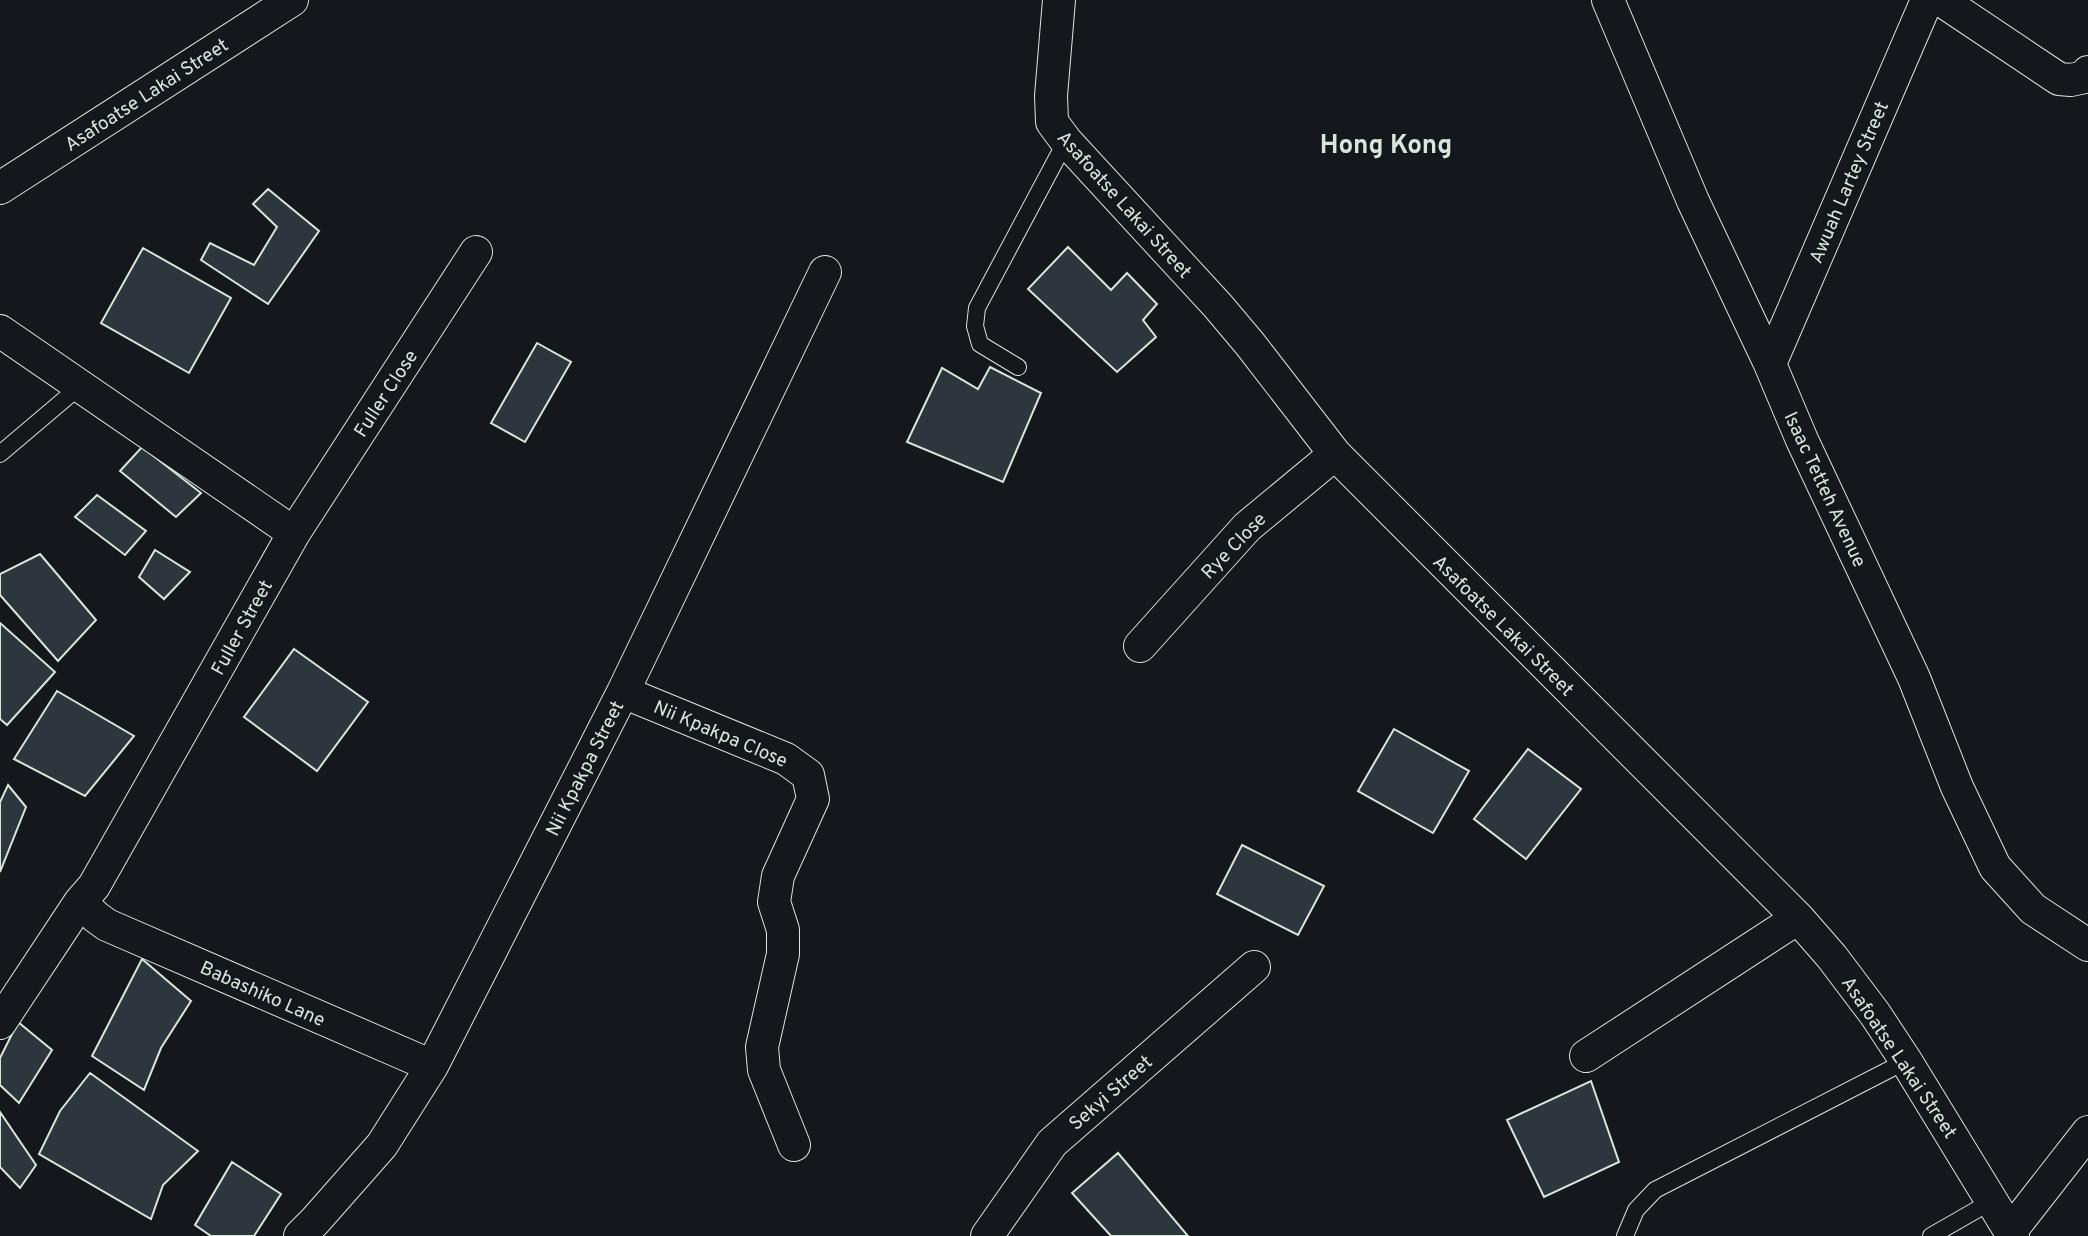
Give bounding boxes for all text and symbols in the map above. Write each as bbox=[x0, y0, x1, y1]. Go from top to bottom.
street label: Asafoatse Lakai Street bbox=[61, 34, 233, 158]
street label: Awuah Lartey Street bbox=[1805, 98, 1895, 268]
street label: Asafoatse Lakai Street bbox=[1051, 127, 1196, 284]
district label: Hong Kong bbox=[1320, 130, 1452, 163]
street label: Fuller Close bbox=[350, 346, 424, 442]
street label: Isaac Tetteh Avenue bbox=[1778, 408, 1871, 571]
street label: Rye Close bbox=[1197, 508, 1272, 585]
street label: Asafoatse Lakai Street bbox=[1427, 551, 1578, 702]
street label: Fuller Street bbox=[207, 576, 279, 680]
street label: Nii Kpakpa Close bbox=[650, 696, 791, 774]
street label: Nii Kpakpa Street bbox=[541, 697, 630, 841]
street label: Babashiko Lane bbox=[196, 956, 329, 1033]
street label: Asafoatse Lakai Street bbox=[1835, 973, 1961, 1144]
street label: Sekyi Street bbox=[1065, 1051, 1158, 1136]

